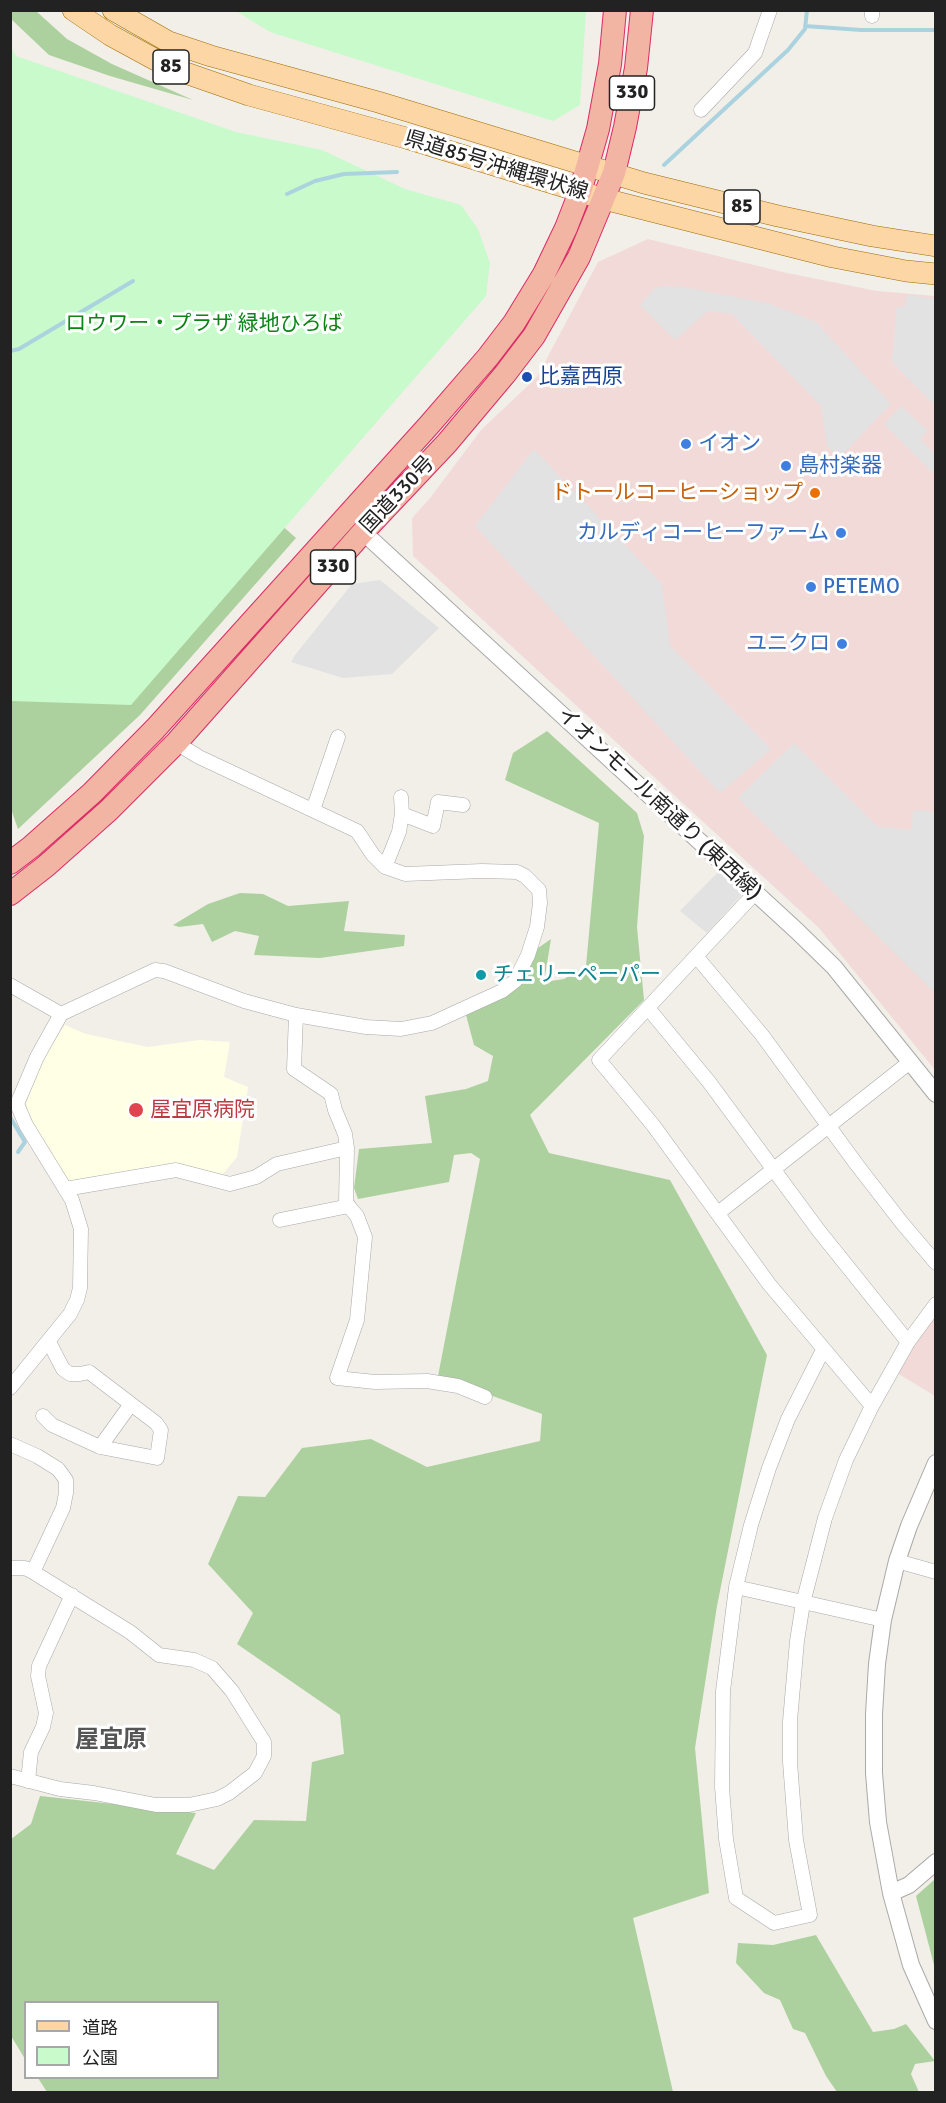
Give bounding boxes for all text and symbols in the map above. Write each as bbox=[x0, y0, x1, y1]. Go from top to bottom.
road number: 85 bbox=[153, 50, 189, 84]
road number: 330 bbox=[610, 76, 654, 110]
street label: 県道85号沖縄環状線 bbox=[401, 126, 591, 206]
road number: 85 bbox=[724, 190, 760, 224]
park label: ロウワー・プラザ 緑地ひろば bbox=[65, 311, 343, 337]
place label: 比嘉西原 bbox=[539, 364, 623, 390]
marker: 比嘉西原 bbox=[520, 370, 534, 384]
place label: イオン bbox=[698, 431, 761, 457]
marker: イオン bbox=[679, 437, 693, 451]
street label: 国道330号 bbox=[356, 451, 440, 539]
place label: 島村楽器 bbox=[798, 453, 882, 479]
marker: 島村楽器 bbox=[779, 459, 793, 473]
place label: ドトールコーヒーショップ bbox=[551, 480, 803, 506]
marker: ドトールコーヒーショップ bbox=[808, 486, 822, 500]
place label: カルディコーヒーファーム bbox=[577, 520, 829, 546]
marker: カルディコーヒーファーム bbox=[834, 526, 848, 540]
road number: 330 bbox=[310, 550, 356, 584]
place label: PETEMO bbox=[823, 574, 900, 600]
marker: PETEMO bbox=[804, 580, 818, 594]
place label: ユニクロ bbox=[746, 631, 830, 657]
marker: ユニクロ bbox=[835, 637, 849, 651]
street label: イオンモール南通り (東西線) bbox=[551, 703, 767, 905]
place label: チェリーペーパー bbox=[493, 962, 661, 988]
marker: チェリーペーパー bbox=[474, 968, 488, 982]
place label: 屋宜原病院 bbox=[150, 1097, 255, 1123]
marker: 屋宜原病院 bbox=[127, 1101, 145, 1119]
district label: 屋宜原 bbox=[75, 1727, 147, 1755]
legend bbox=[24, 2001, 219, 2079]
text: 道路 bbox=[82, 2017, 118, 2039]
text: 公園 bbox=[82, 2047, 118, 2069]

